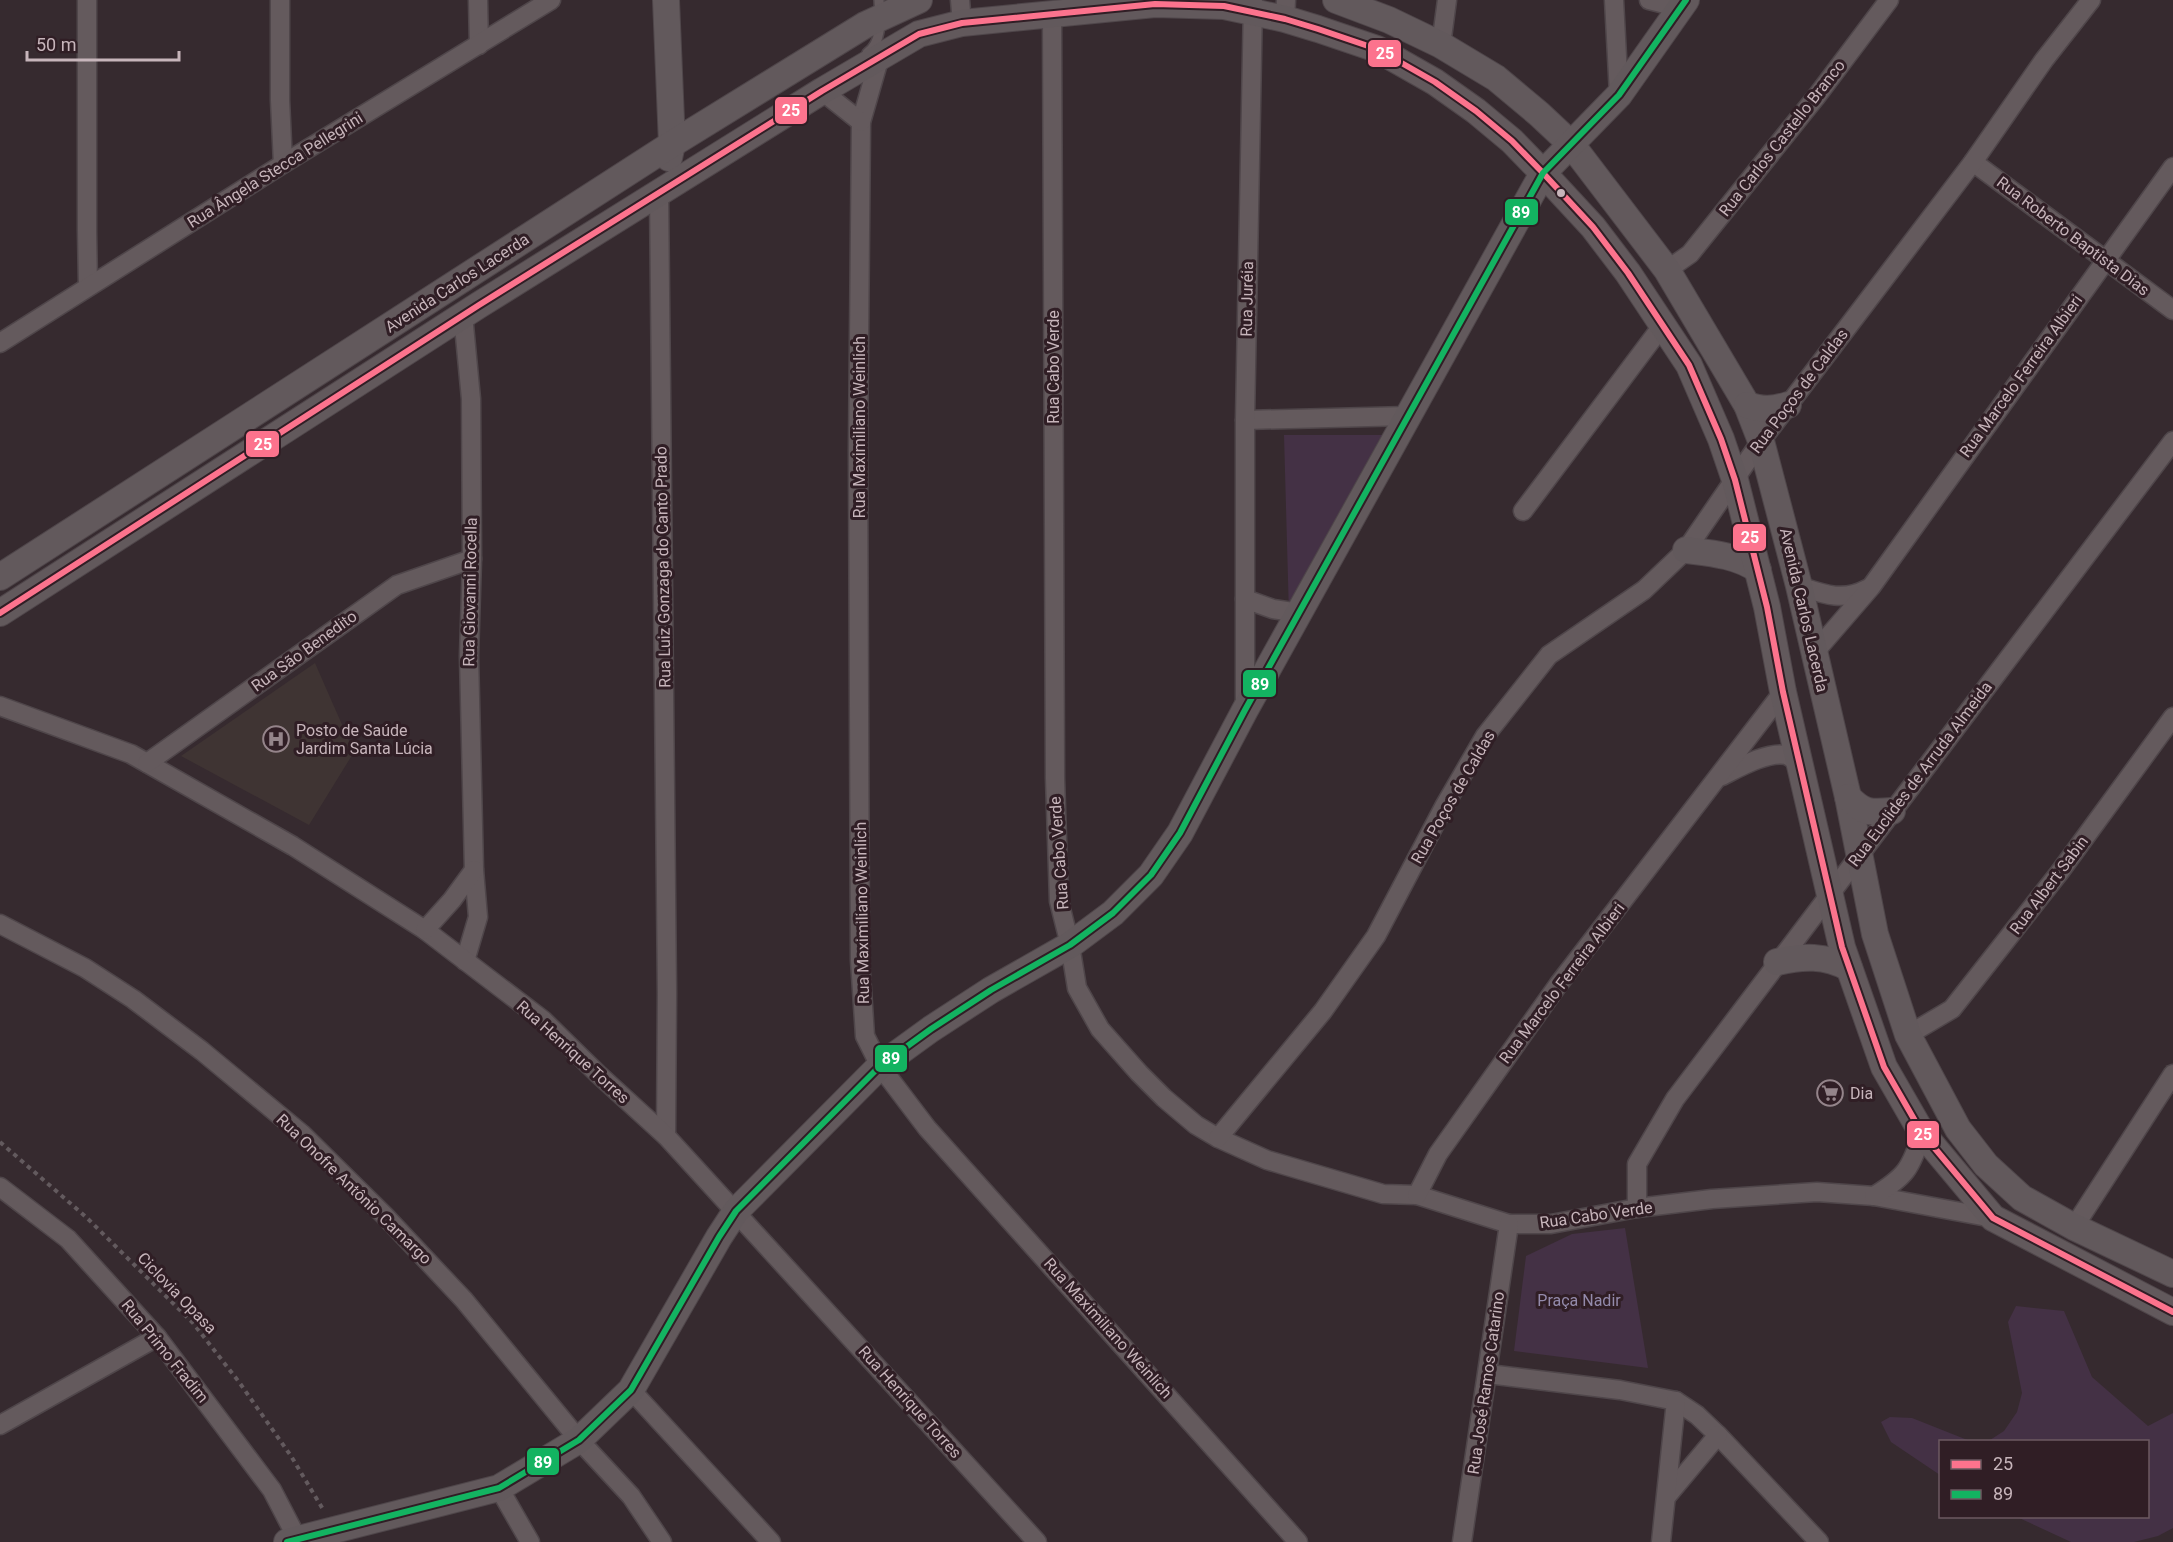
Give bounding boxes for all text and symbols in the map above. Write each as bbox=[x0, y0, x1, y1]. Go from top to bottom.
scale bar bbox=[27, 24, 178, 62]
text: 50 m bbox=[36, 34, 76, 55]
line badge: 25 bbox=[1367, 39, 1402, 68]
text: 25 bbox=[1376, 44, 1394, 63]
street label: Rua Carlos Castello Branco bbox=[1715, 56, 1849, 220]
line badge: 25 bbox=[774, 96, 808, 125]
text: 25 bbox=[782, 101, 800, 120]
street label: Rua Ângela Stecca Pellegrini bbox=[184, 108, 366, 232]
street label: Rua Roberto Baptista Dias bbox=[1993, 172, 2153, 300]
unlabelled marker bbox=[1555, 187, 1567, 199]
line badge: 89 bbox=[1504, 198, 1539, 226]
text: 89 bbox=[1512, 203, 1530, 222]
street label: Avenida Carlos Lacerda bbox=[382, 229, 532, 337]
street label: Rua Juréia bbox=[1237, 261, 1257, 337]
street label: Rua Marcelo Ferreira Albieri bbox=[1956, 291, 2086, 461]
street label: Rua Cabo Verde bbox=[1044, 310, 1063, 424]
street label: Rua Poços de Caldas bbox=[1746, 325, 1852, 457]
street label: Rua Maximiliano Weinlich bbox=[850, 336, 869, 518]
line badge: 25 bbox=[245, 430, 280, 458]
text: 25 bbox=[254, 435, 272, 454]
street label: Rua Luiz Gonzaga do Canto Prado bbox=[651, 446, 675, 688]
street label: Rua Giovanni Rocella bbox=[459, 517, 481, 667]
line badge: 25 bbox=[1732, 523, 1767, 552]
street label: Avenida Carlos Lacerda bbox=[1776, 526, 1832, 694]
text: 25 bbox=[1741, 528, 1759, 547]
street label: Rua São Benedito bbox=[248, 606, 360, 696]
line badge: 89 bbox=[1242, 669, 1277, 698]
text: 89 bbox=[1251, 675, 1269, 694]
street label: Rua Euclides de Arruda Almeida bbox=[1844, 678, 1996, 870]
place label: Posto de Saúde Jardim Santa Lúcia bbox=[296, 721, 433, 758]
hospital icon: Posto de Saúde Jardim Santa Lúcia bbox=[261, 724, 291, 754]
street label: Rua Poços de Caldas bbox=[1407, 727, 1499, 867]
street label: Rua Cabo Verde bbox=[1046, 796, 1072, 910]
street label: Rua Maximiliano Weinlich bbox=[851, 822, 873, 1004]
street label: Rua Albert Sabin bbox=[2006, 832, 2092, 938]
street label: Rua Marcelo Ferreira Albieri bbox=[1495, 899, 1629, 1067]
street label: Rua Henrique Torres bbox=[513, 996, 633, 1108]
line badge: 89 bbox=[874, 1044, 908, 1073]
text: 89 bbox=[882, 1049, 900, 1068]
supermarket icon: Dia bbox=[1815, 1078, 1845, 1108]
place label: Dia bbox=[1850, 1084, 1873, 1103]
street label: Rua Onofre Antônio Camargo bbox=[273, 1110, 435, 1268]
line badge: 25 bbox=[1906, 1120, 1940, 1149]
text: 25 bbox=[1914, 1125, 1932, 1144]
street label: Rua Cabo Verde bbox=[1538, 1198, 1654, 1232]
street label: Ciclovia Opasa bbox=[134, 1248, 220, 1338]
street label: Rua Maximiliano Weinlich bbox=[1040, 1254, 1176, 1402]
street label: Rua José Ramos Catarino bbox=[1464, 1290, 1508, 1476]
park label: Praça Nadir bbox=[1537, 1291, 1621, 1310]
street label: Rua Primo Fradim bbox=[118, 1296, 212, 1406]
street label: Rua Henrique Torres bbox=[854, 1342, 966, 1462]
legend bbox=[1939, 1440, 2149, 1518]
line badge: 89 bbox=[526, 1447, 560, 1476]
text: 89 bbox=[534, 1453, 552, 1472]
text: 25 bbox=[1993, 1453, 2013, 1474]
text: 89 bbox=[1993, 1483, 2013, 1504]

